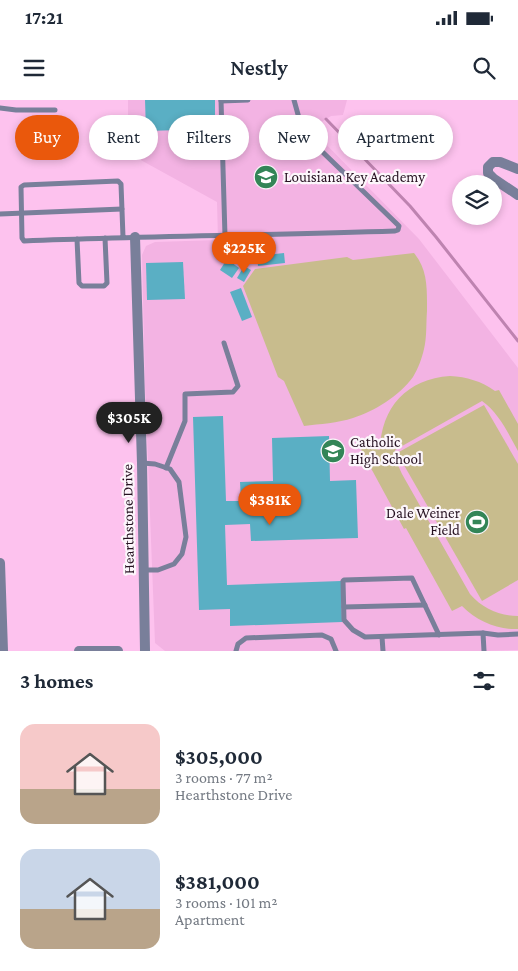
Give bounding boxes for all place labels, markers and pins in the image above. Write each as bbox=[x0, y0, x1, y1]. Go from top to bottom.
school or university icon: Louisiana Key Academy bbox=[253, 164, 279, 190]
place label: Louisiana Key Academy bbox=[284, 169, 425, 186]
pin: $225K bbox=[209, 232, 279, 274]
pin: $305K bbox=[94, 402, 164, 444]
place label: Catholic High School bbox=[350, 434, 422, 468]
school or university icon: Catholic High School bbox=[320, 438, 346, 464]
pin: $381K bbox=[235, 484, 305, 526]
place label: Dale Weiner Field bbox=[386, 505, 461, 538]
sports icon: Dale Weiner Field bbox=[464, 509, 490, 535]

